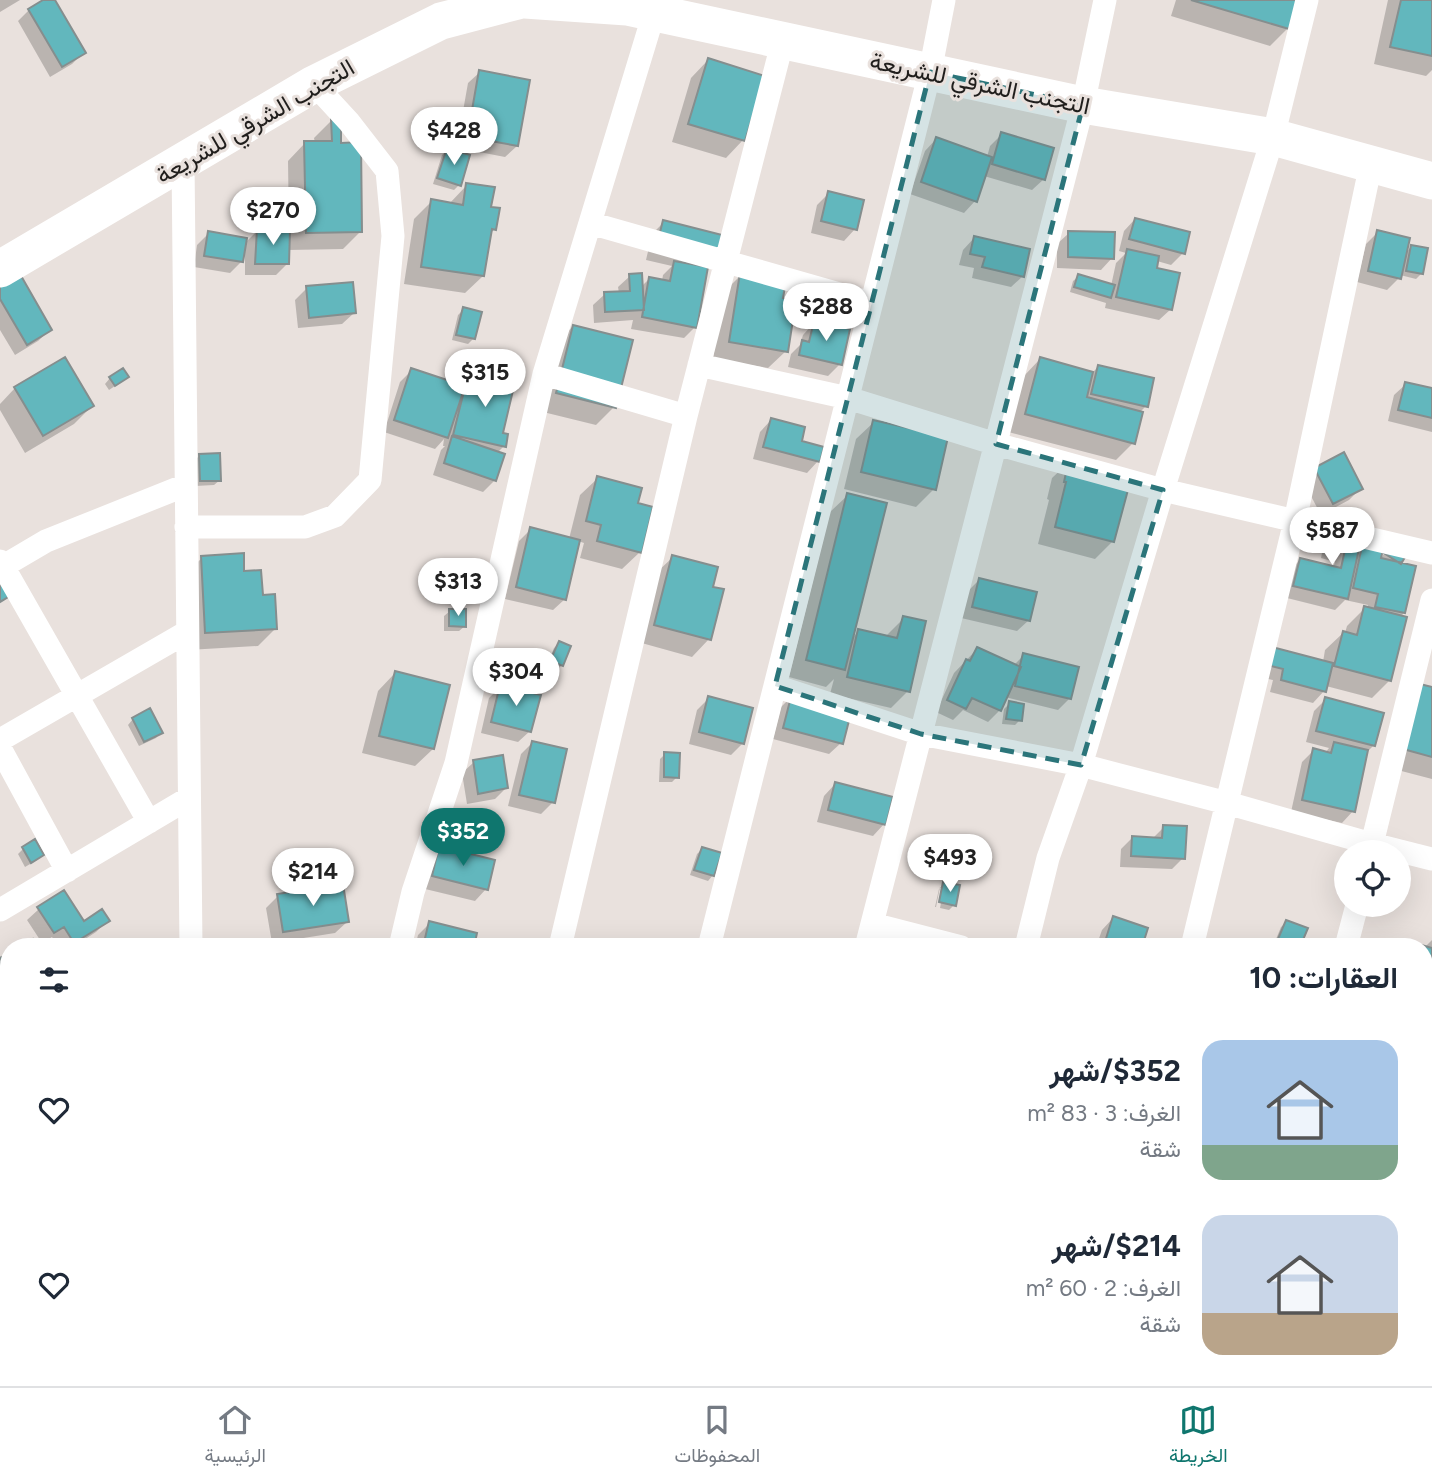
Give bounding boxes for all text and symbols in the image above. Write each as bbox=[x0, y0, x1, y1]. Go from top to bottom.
street label: التجنب الشرقي للشريعة bbox=[866, 45, 1093, 125]
street label: التجنب الشرقي للشريعة bbox=[151, 52, 362, 194]
pin: $428 bbox=[413, 108, 495, 167]
text: $428 bbox=[427, 116, 481, 144]
pin: $270 bbox=[232, 188, 314, 247]
text: $270 bbox=[246, 196, 300, 224]
pin: $288 bbox=[785, 284, 867, 343]
text: $288 bbox=[799, 292, 853, 320]
pin: $315 bbox=[444, 350, 526, 409]
text: $315 bbox=[461, 358, 509, 386]
pin: $587 bbox=[1291, 508, 1373, 567]
text: $587 bbox=[1306, 516, 1358, 544]
pin: $313 bbox=[417, 558, 499, 618]
text: $313 bbox=[434, 567, 482, 595]
pin: $304 bbox=[475, 648, 557, 708]
text: $304 bbox=[489, 657, 544, 685]
pin: $352 bbox=[422, 808, 504, 868]
text: $352 bbox=[437, 817, 489, 845]
pin: $493 bbox=[909, 834, 991, 894]
map controls bbox=[1334, 840, 1411, 917]
button: locate bbox=[1334, 840, 1411, 917]
text: $493 bbox=[923, 843, 977, 871]
pin: $214 bbox=[272, 848, 354, 908]
text: $214 bbox=[288, 857, 338, 885]
text: العقارات: 10 bbox=[1249, 959, 1398, 996]
icon: filters bbox=[35, 961, 73, 999]
text: $352/شهر bbox=[1049, 1052, 1181, 1089]
icon: home bbox=[1258, 1068, 1342, 1152]
icon: heart bbox=[35, 1091, 73, 1129]
text: الغرف: 3 · 83 m² bbox=[1027, 1099, 1181, 1127]
text: شقة bbox=[1139, 1135, 1181, 1163]
text: $214/شهر bbox=[1052, 1227, 1181, 1264]
icon: home bbox=[1258, 1243, 1342, 1327]
icon: heart bbox=[35, 1266, 73, 1304]
text: الغرف: 2 · 60 m² bbox=[1026, 1274, 1181, 1302]
text: شقة bbox=[1139, 1310, 1181, 1338]
tab: الرئيسية bbox=[204, 1401, 266, 1472]
tab: المحفوظات bbox=[675, 1401, 760, 1472]
tab: الخريطة bbox=[1169, 1401, 1228, 1472]

